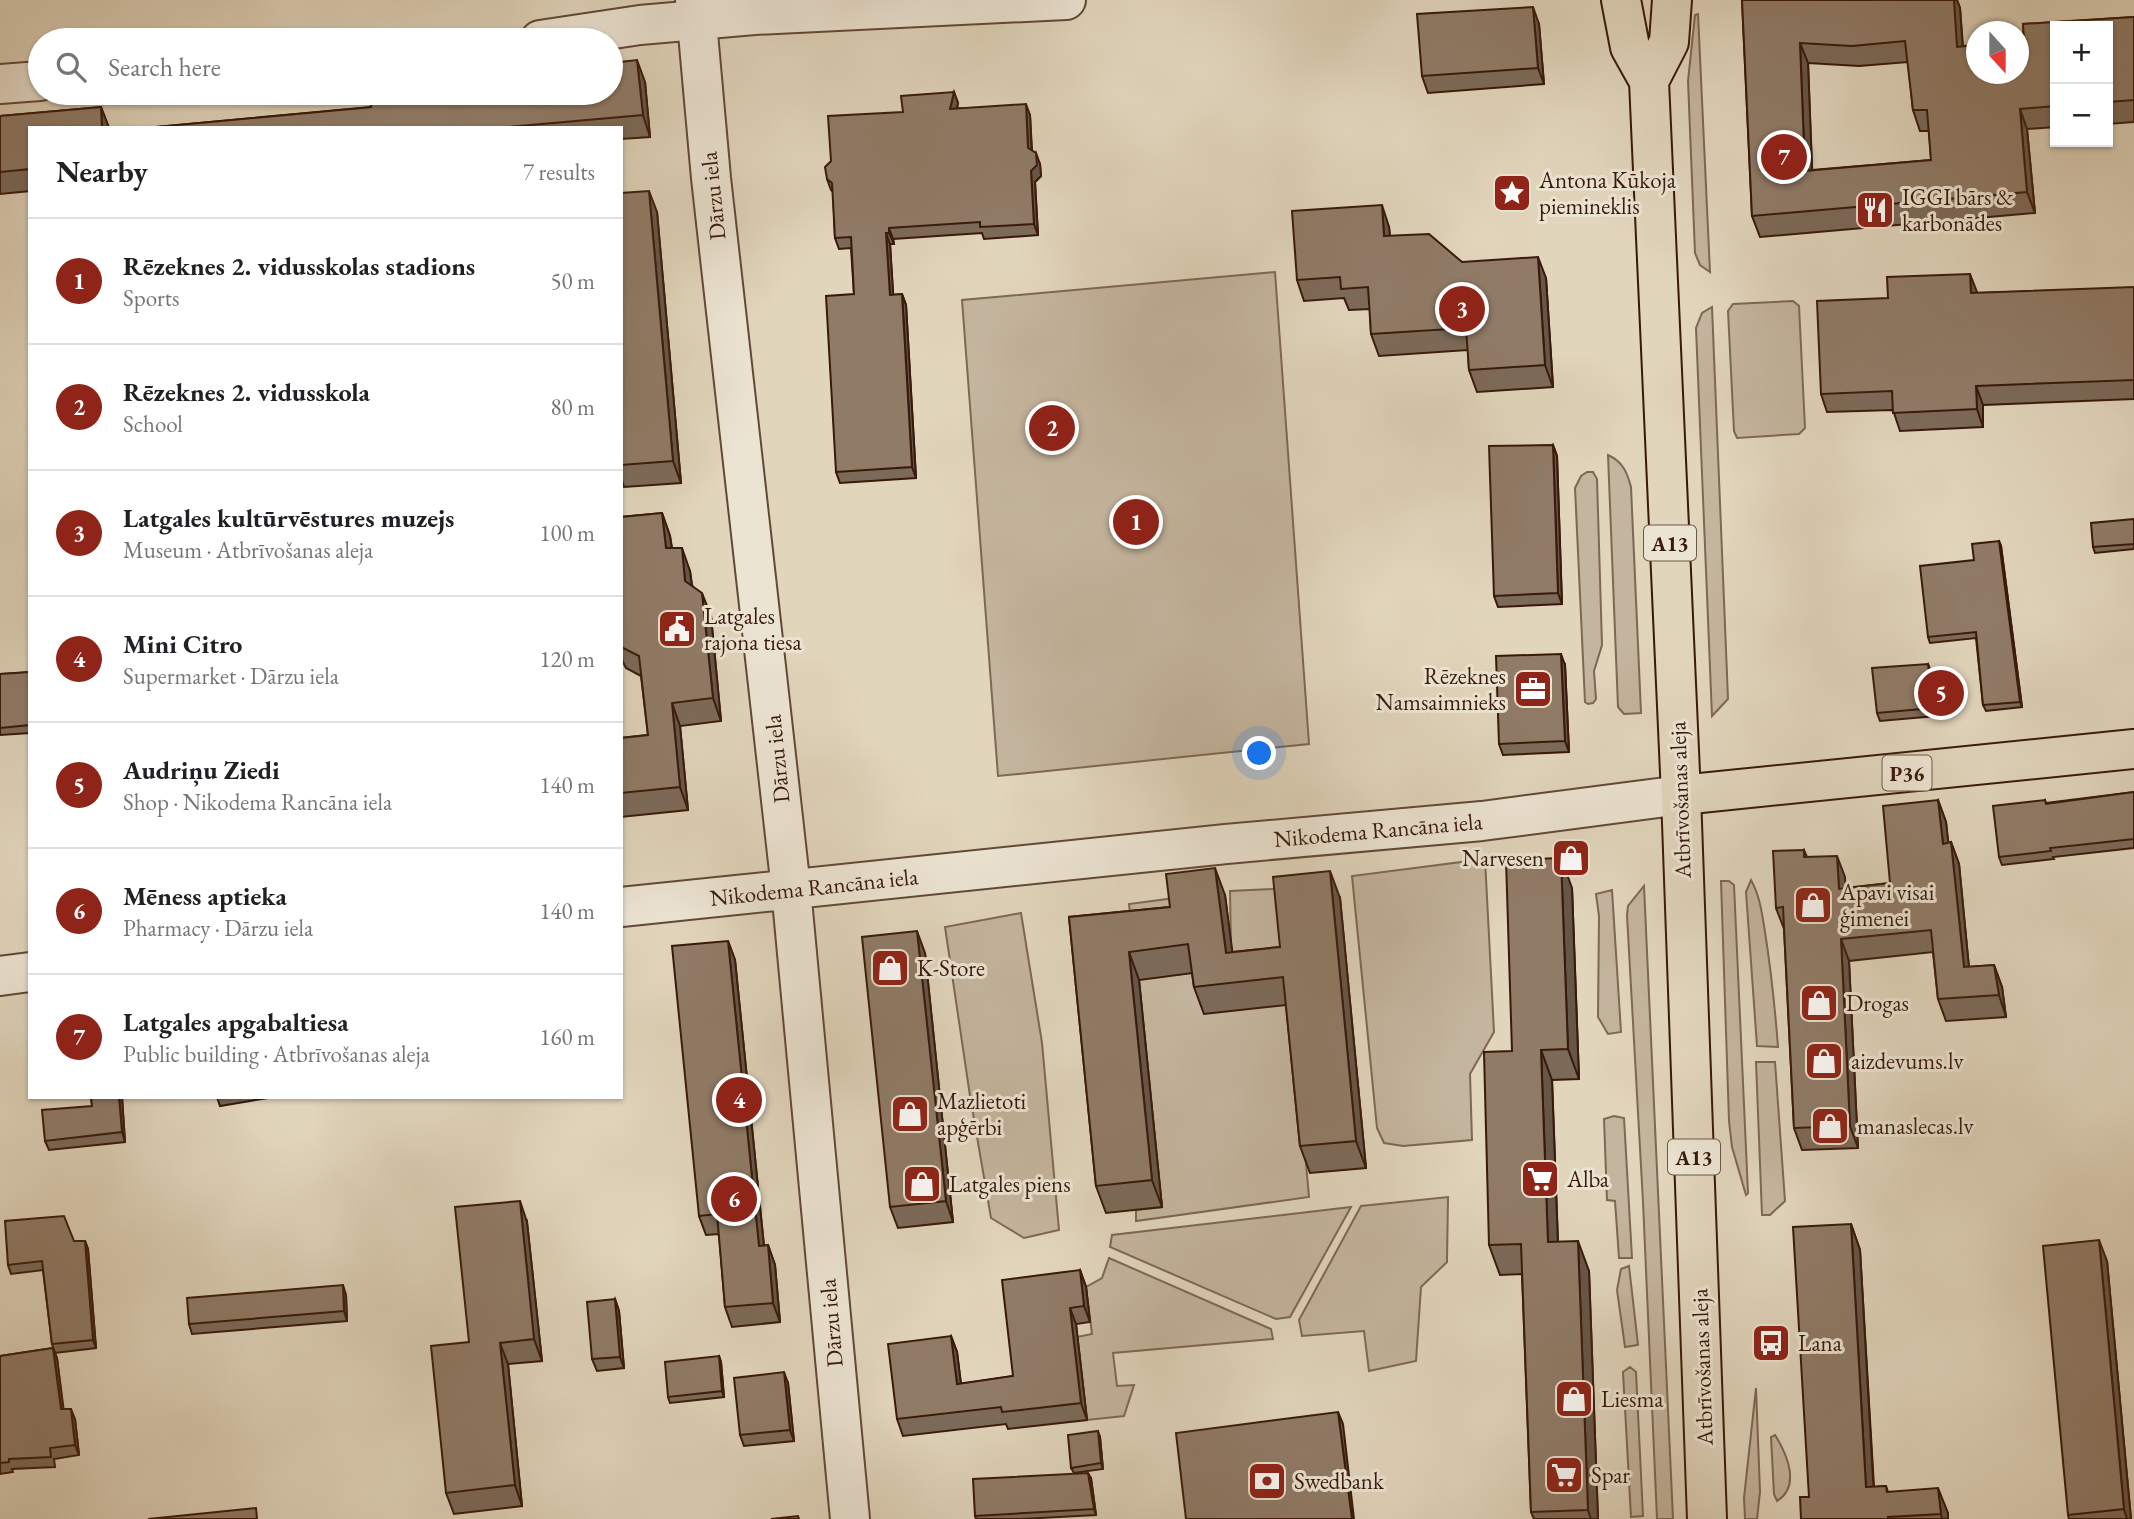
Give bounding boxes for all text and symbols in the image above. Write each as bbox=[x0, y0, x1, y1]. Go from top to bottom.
north arrow bbox=[1966, 21, 2029, 84]
map controls bbox=[2050, 21, 2113, 147]
button: + bbox=[2050, 21, 2113, 84]
search box bbox=[28, 28, 623, 105]
icon: search bbox=[52, 48, 90, 86]
text: Search here bbox=[108, 50, 221, 84]
button: − bbox=[2050, 84, 2113, 147]
pin: 7 bbox=[1761, 131, 1807, 183]
street label: Dārzu iela bbox=[693, 149, 733, 242]
text: Nearby bbox=[56, 152, 148, 191]
text: 7 results bbox=[523, 157, 595, 187]
place label: Antona Kūkoja piemineklis bbox=[1538, 165, 1677, 221]
place icon: Antona Kūkoja piemineklis bbox=[1491, 172, 1533, 214]
place label: IGGI bārs & karbonādes bbox=[1902, 182, 2013, 238]
restaurant icon: IGGI bārs & karbonādes bbox=[1854, 189, 1896, 231]
text: Rēzeknes 2. vidusskolas stadions bbox=[123, 249, 475, 283]
text: 1 bbox=[73, 266, 85, 296]
text: 50 m bbox=[550, 266, 595, 296]
text: Sports bbox=[123, 283, 179, 313]
pin: 3 bbox=[1439, 283, 1485, 335]
text: Rēzeknes 2. vidusskola bbox=[123, 375, 370, 409]
text: 2 bbox=[73, 392, 85, 422]
text: 80 m bbox=[550, 392, 595, 422]
pin: 2 bbox=[1029, 402, 1075, 454]
text: School bbox=[123, 409, 183, 439]
pin: 1 bbox=[1113, 496, 1159, 548]
text: Latgales kultūrvēstures muzejs bbox=[123, 501, 454, 535]
text: 3 bbox=[73, 518, 85, 548]
text: 100 m bbox=[539, 518, 595, 548]
road number: A13 bbox=[1644, 526, 1696, 560]
text: Museum · Atbrīvošanas aleja bbox=[123, 535, 373, 565]
place label: Latgales rajona tiesa bbox=[704, 601, 802, 657]
public building icon: Latgales rajona tiesa bbox=[656, 608, 698, 650]
text: Mini Citro bbox=[123, 627, 242, 661]
text: 4 bbox=[73, 644, 85, 674]
text: 120 m bbox=[539, 644, 595, 674]
text: Supermarket · Dārzu iela bbox=[123, 661, 339, 691]
place label: Rēzeknes Namsaimnieks bbox=[1376, 661, 1506, 717]
pin: 5 bbox=[1918, 667, 1964, 719]
office icon: Rēzeknes Namsaimnieks bbox=[1512, 668, 1554, 710]
street label: Dārzu iela bbox=[757, 712, 797, 805]
street label: Atbrīvošanas aleja bbox=[1662, 720, 1698, 880]
your location bbox=[1242, 736, 1276, 770]
text: Audriņu Ziedi bbox=[123, 753, 280, 787]
road number: P36 bbox=[1882, 756, 1932, 790]
text: 5 bbox=[73, 770, 85, 800]
text: 140 m bbox=[539, 770, 595, 800]
text: Shop · Nikodema Rancāna iela bbox=[123, 787, 392, 817]
street label: Nikodema Rancāna iela bbox=[1272, 806, 1484, 854]
shop icon: Narvesen bbox=[1550, 837, 1592, 879]
place label: Narvesen bbox=[1462, 843, 1544, 873]
street label: Nikodema Rancāna iela bbox=[708, 861, 921, 913]
place label: Apavi visai ģimenei bbox=[1839, 877, 1935, 933]
text: Mēness aptieka bbox=[123, 879, 287, 913]
shop icon: Apavi visai ģimenei bbox=[1792, 884, 1834, 926]
text: 6 bbox=[73, 896, 85, 926]
text: 140 m bbox=[539, 896, 595, 926]
text: Pharmacy · Dārzu iela bbox=[123, 913, 313, 943]
shop icon: K-Store bbox=[869, 947, 911, 989]
place label: K-Store bbox=[917, 953, 985, 983]
shop icon: Drogas bbox=[1798, 982, 1840, 1024]
place label: Drogas bbox=[1846, 988, 1909, 1018]
text: Latgales apgabaltiesa bbox=[123, 1005, 349, 1039]
text: 7 bbox=[73, 1022, 85, 1052]
text: 160 m bbox=[539, 1022, 595, 1052]
text: Public building · Atbrīvošanas aleja bbox=[123, 1039, 430, 1069]
shop icon: aizdevums.lv bbox=[1803, 1040, 1845, 1082]
place label: aizdevums.lv bbox=[1851, 1046, 1964, 1076]
pin: 4 bbox=[716, 1074, 762, 1126]
place label: Mazlietoti apģērbi bbox=[937, 1086, 1027, 1142]
shop icon: Mazlietoti apģērbi bbox=[889, 1093, 931, 1135]
shop icon: manaslecas.lv bbox=[1809, 1105, 1851, 1147]
place label: manaslecas.lv bbox=[1857, 1111, 1975, 1141]
road number: A13 bbox=[1668, 1140, 1720, 1174]
supermarket icon: Alba bbox=[1519, 1158, 1561, 1200]
shop icon: Latgales piens bbox=[901, 1163, 943, 1205]
place label: Alba bbox=[1566, 1164, 1610, 1194]
place label: Latgales piens bbox=[949, 1169, 1071, 1199]
pin: 6 bbox=[711, 1173, 757, 1225]
street label: Dārzu iela bbox=[812, 1277, 850, 1369]
street label: Atbrīvošanas aleja bbox=[1684, 1287, 1720, 1447]
bus stop icon: Lana bbox=[1750, 1322, 1792, 1364]
place label: Lana bbox=[1798, 1328, 1843, 1358]
shop icon: Liesma bbox=[1553, 1378, 1595, 1420]
place label: Liesma bbox=[1601, 1384, 1664, 1414]
supermarket icon: Spar bbox=[1543, 1454, 1585, 1496]
bank icon: Swedbank bbox=[1246, 1460, 1288, 1502]
place label: Spar bbox=[1591, 1460, 1630, 1490]
place label: Swedbank bbox=[1294, 1466, 1385, 1496]

